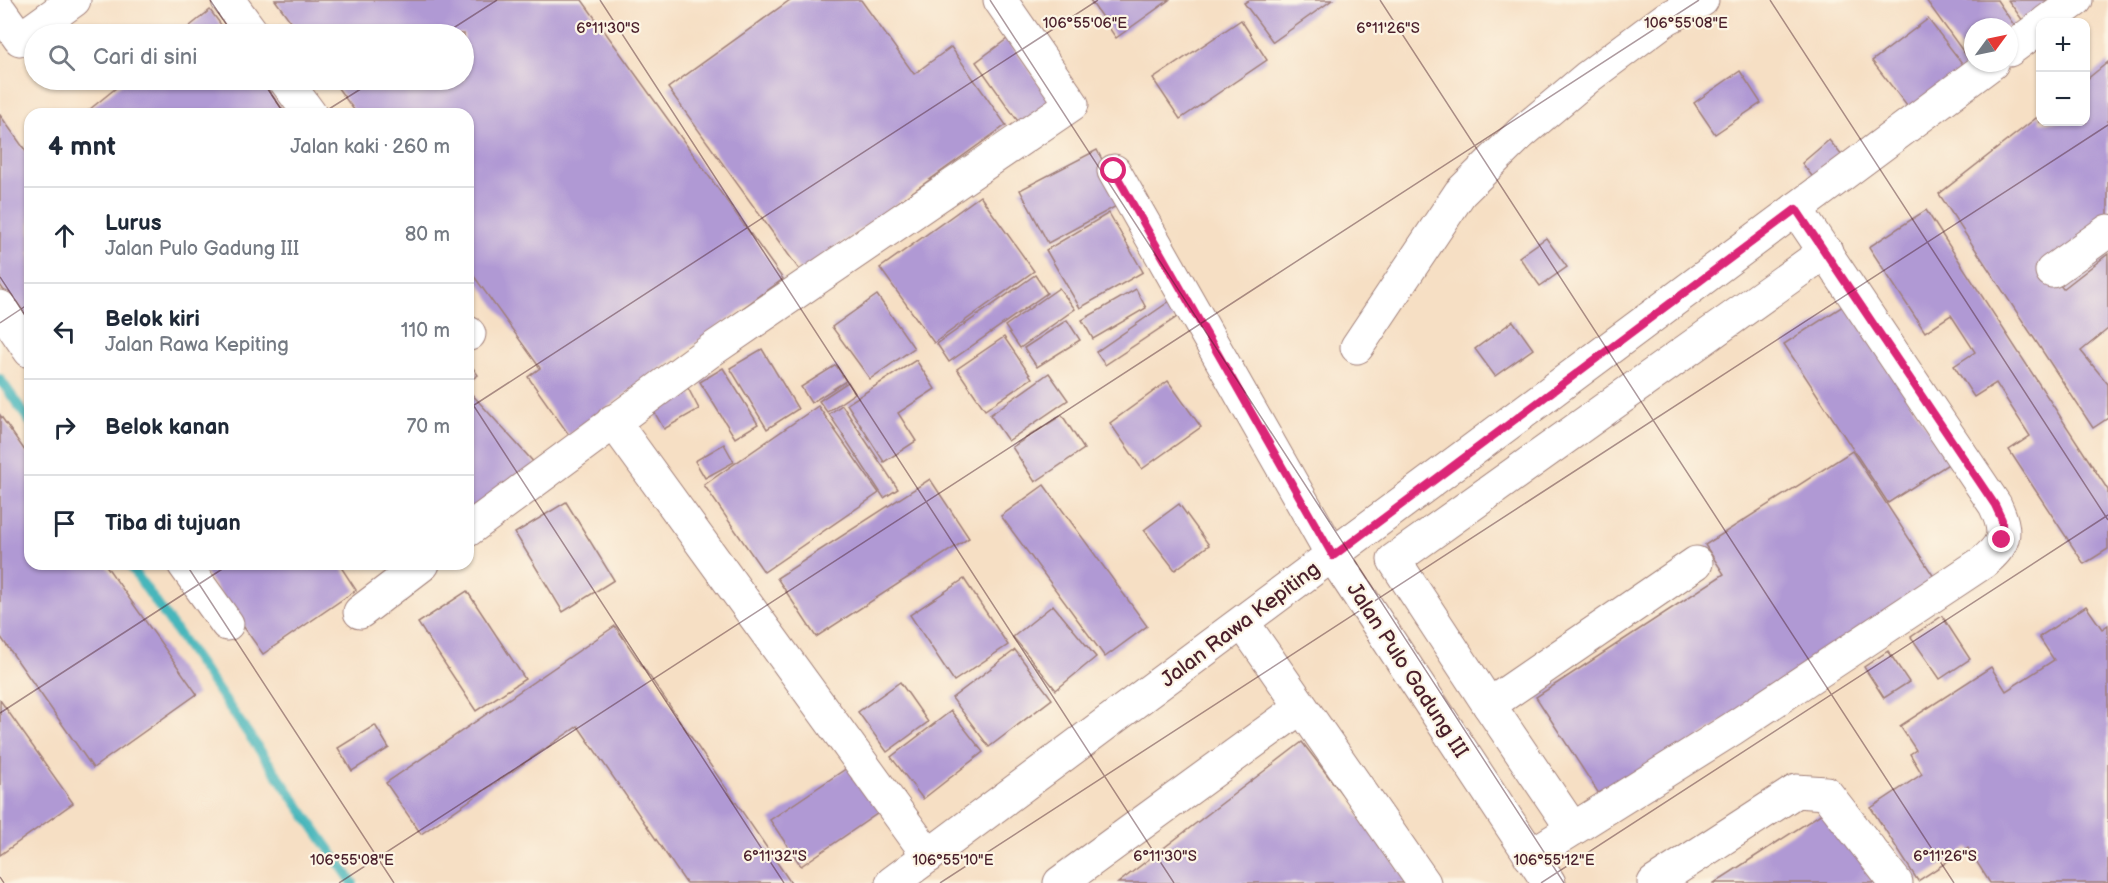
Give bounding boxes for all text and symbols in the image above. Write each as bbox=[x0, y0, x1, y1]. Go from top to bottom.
text: 106°55'06"E bbox=[1043, 14, 1127, 33]
text: 106°55'08"E bbox=[1644, 14, 1728, 33]
north arrow bbox=[1964, 18, 2018, 72]
map controls bbox=[2036, 18, 2090, 126]
button: + bbox=[2036, 18, 2090, 72]
text: 6°11'30"S bbox=[576, 19, 640, 38]
text: 6°11'26"S bbox=[1356, 19, 1420, 38]
search box bbox=[24, 24, 474, 90]
icon: search bbox=[45, 41, 78, 74]
text: Cari di sini bbox=[93, 44, 197, 71]
button: − bbox=[2036, 72, 2090, 126]
text: 4 mnt bbox=[48, 132, 116, 163]
text: Jalan kaki · 260 m bbox=[290, 135, 450, 159]
route start bbox=[1100, 157, 1126, 183]
text: Lurus bbox=[105, 210, 161, 237]
icon: ahead bbox=[48, 219, 81, 252]
text: 80 m bbox=[405, 223, 450, 247]
text: Jalan Pulo Gadung III bbox=[105, 237, 299, 261]
text: Belok kiri bbox=[105, 306, 200, 333]
icon: left bbox=[48, 315, 81, 348]
text: 110 m bbox=[401, 319, 450, 343]
text: Jalan Rawa Kepiting bbox=[105, 333, 289, 357]
icon: right bbox=[48, 411, 81, 444]
text: Belok kanan bbox=[105, 414, 230, 441]
text: 70 m bbox=[406, 415, 450, 439]
icon: arrive bbox=[48, 507, 81, 540]
text: Tiba di tujuan bbox=[105, 510, 241, 537]
route end bbox=[1988, 526, 2014, 552]
street label: Jalan Rawa Kepiting bbox=[1156, 556, 1325, 692]
street label: Jalan Pulo Gadung III bbox=[1342, 578, 1474, 763]
text: 6°11'32"S bbox=[743, 847, 807, 866]
text: 6°11'30"S bbox=[1133, 847, 1197, 866]
text: 6°11'26"S bbox=[1913, 847, 1977, 866]
text: 106°55'08"E bbox=[310, 851, 394, 870]
text: 106°55'10"E bbox=[912, 851, 994, 870]
text: 106°55'12"E bbox=[1513, 851, 1595, 870]

